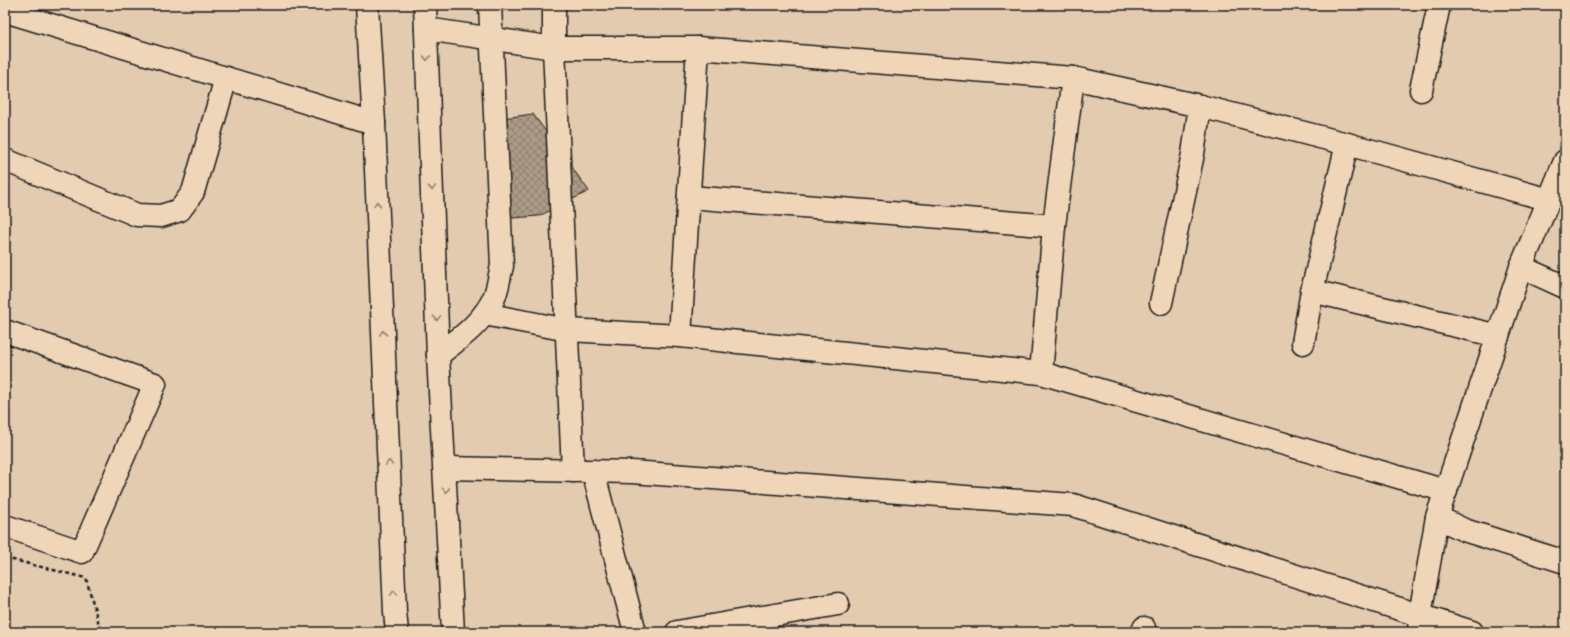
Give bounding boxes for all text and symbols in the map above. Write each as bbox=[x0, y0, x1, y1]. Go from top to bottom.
one-way arrow bbox=[423, 55, 431, 61]
one-way arrow bbox=[428, 185, 436, 191]
one-way arrow bbox=[373, 200, 382, 207]
one-way arrow bbox=[433, 315, 441, 321]
one-way arrow bbox=[379, 330, 387, 336]
one-way arrow bbox=[384, 460, 393, 466]
one-way arrow bbox=[442, 487, 450, 493]
one-way arrow bbox=[390, 590, 399, 596]

